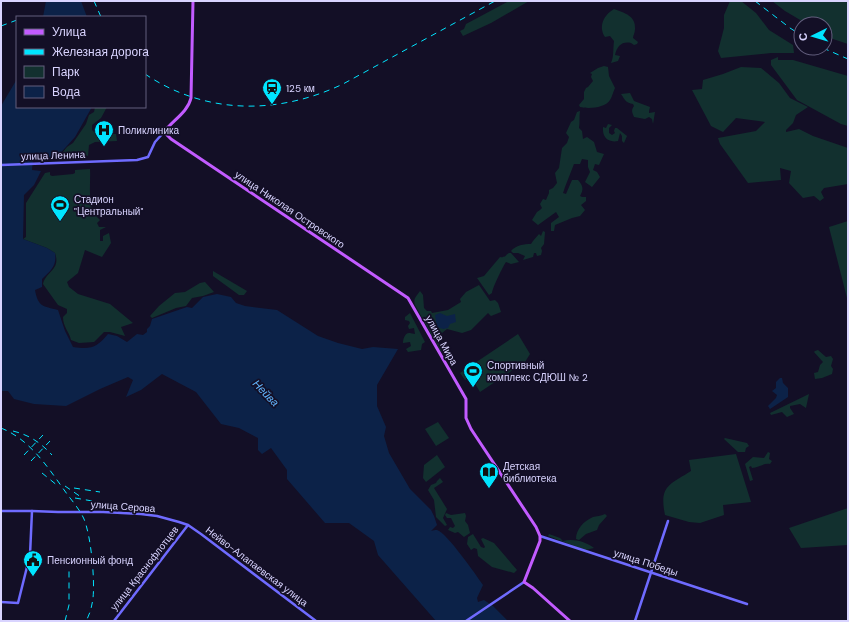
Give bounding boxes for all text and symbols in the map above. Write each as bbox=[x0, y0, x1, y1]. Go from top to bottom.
legend bbox=[16, 16, 146, 108]
north arrow bbox=[793, 16, 833, 56]
text: Улица bbox=[52, 24, 86, 40]
text: С bbox=[796, 32, 810, 41]
text: Железная дорога bbox=[52, 44, 149, 60]
text: Парк bbox=[52, 64, 80, 80]
station icon: 125 км bbox=[261, 77, 283, 105]
place label: 125 км bbox=[286, 82, 315, 95]
text: Вода bbox=[52, 84, 80, 100]
hospital icon: Поликлиника bbox=[93, 119, 115, 147]
place label: Поликлиника bbox=[118, 124, 180, 137]
street label: улица Ленина bbox=[21, 148, 86, 163]
street label: улица Николая Островского bbox=[232, 168, 348, 251]
place label: Стадион "Центральный" bbox=[74, 193, 143, 218]
sports icon: Стадион "Центральный" bbox=[49, 194, 71, 222]
street label: улица Мира bbox=[422, 313, 461, 368]
place label: Спортивный комплекс СДЮШ № 2 bbox=[487, 359, 588, 384]
sports icon: Спортивный комплекс СДЮШ № 2 bbox=[462, 360, 484, 388]
water label: Нейва bbox=[250, 377, 282, 409]
place label: Детская библиотека bbox=[503, 460, 557, 485]
library icon: Детская библиотека bbox=[478, 461, 500, 489]
street label: улица Серова bbox=[90, 498, 156, 515]
street label: улица Краснофлотцев bbox=[107, 524, 181, 613]
street label: Нейво-Алапаевская улица bbox=[203, 524, 311, 609]
street label: улица Победы bbox=[612, 546, 680, 579]
public building icon: Пенсионный фонд bbox=[22, 549, 44, 577]
place label: Пенсионный фонд bbox=[47, 554, 133, 567]

